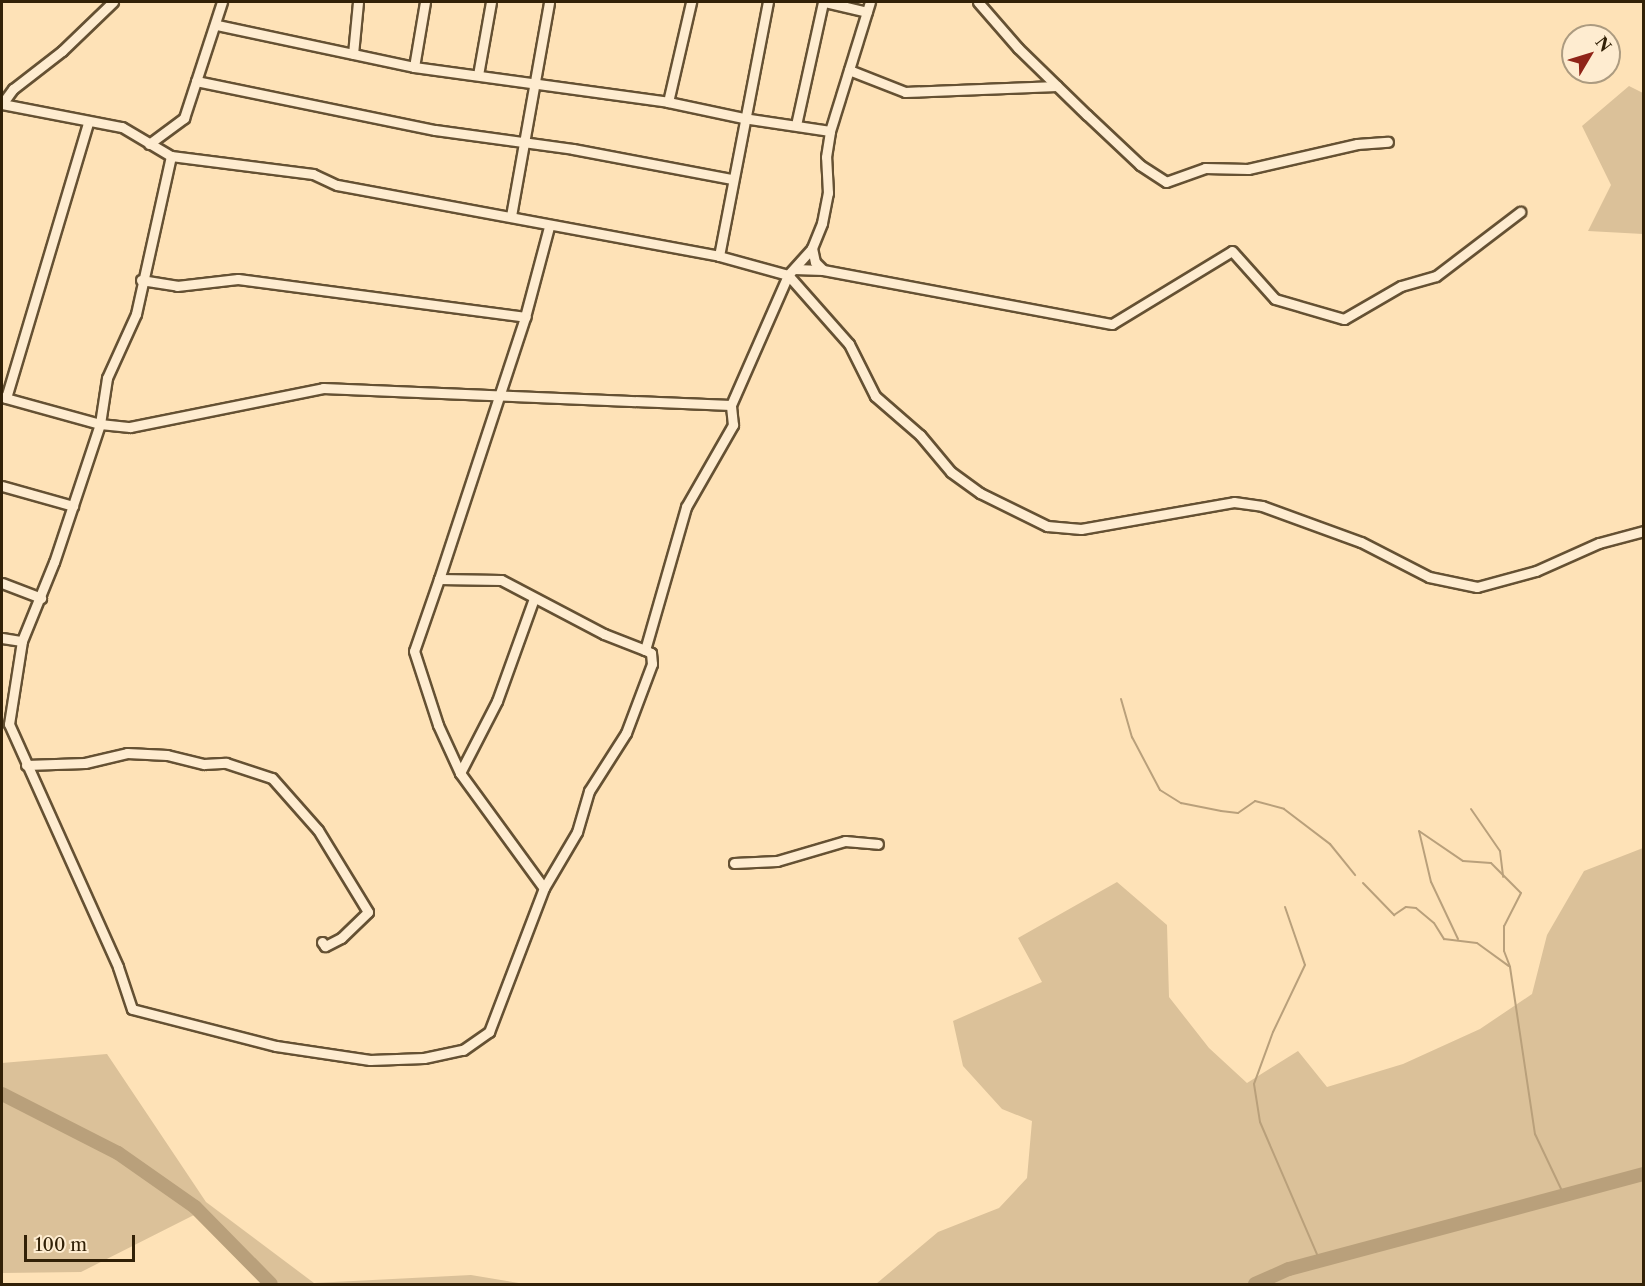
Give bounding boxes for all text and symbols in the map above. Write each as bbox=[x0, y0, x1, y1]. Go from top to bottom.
north arrow bbox=[1561, 24, 1621, 84]
text: N bbox=[1591, 33, 1616, 56]
scale bar bbox=[27, 1223, 138, 1261]
text: 100 m bbox=[35, 1234, 87, 1256]

